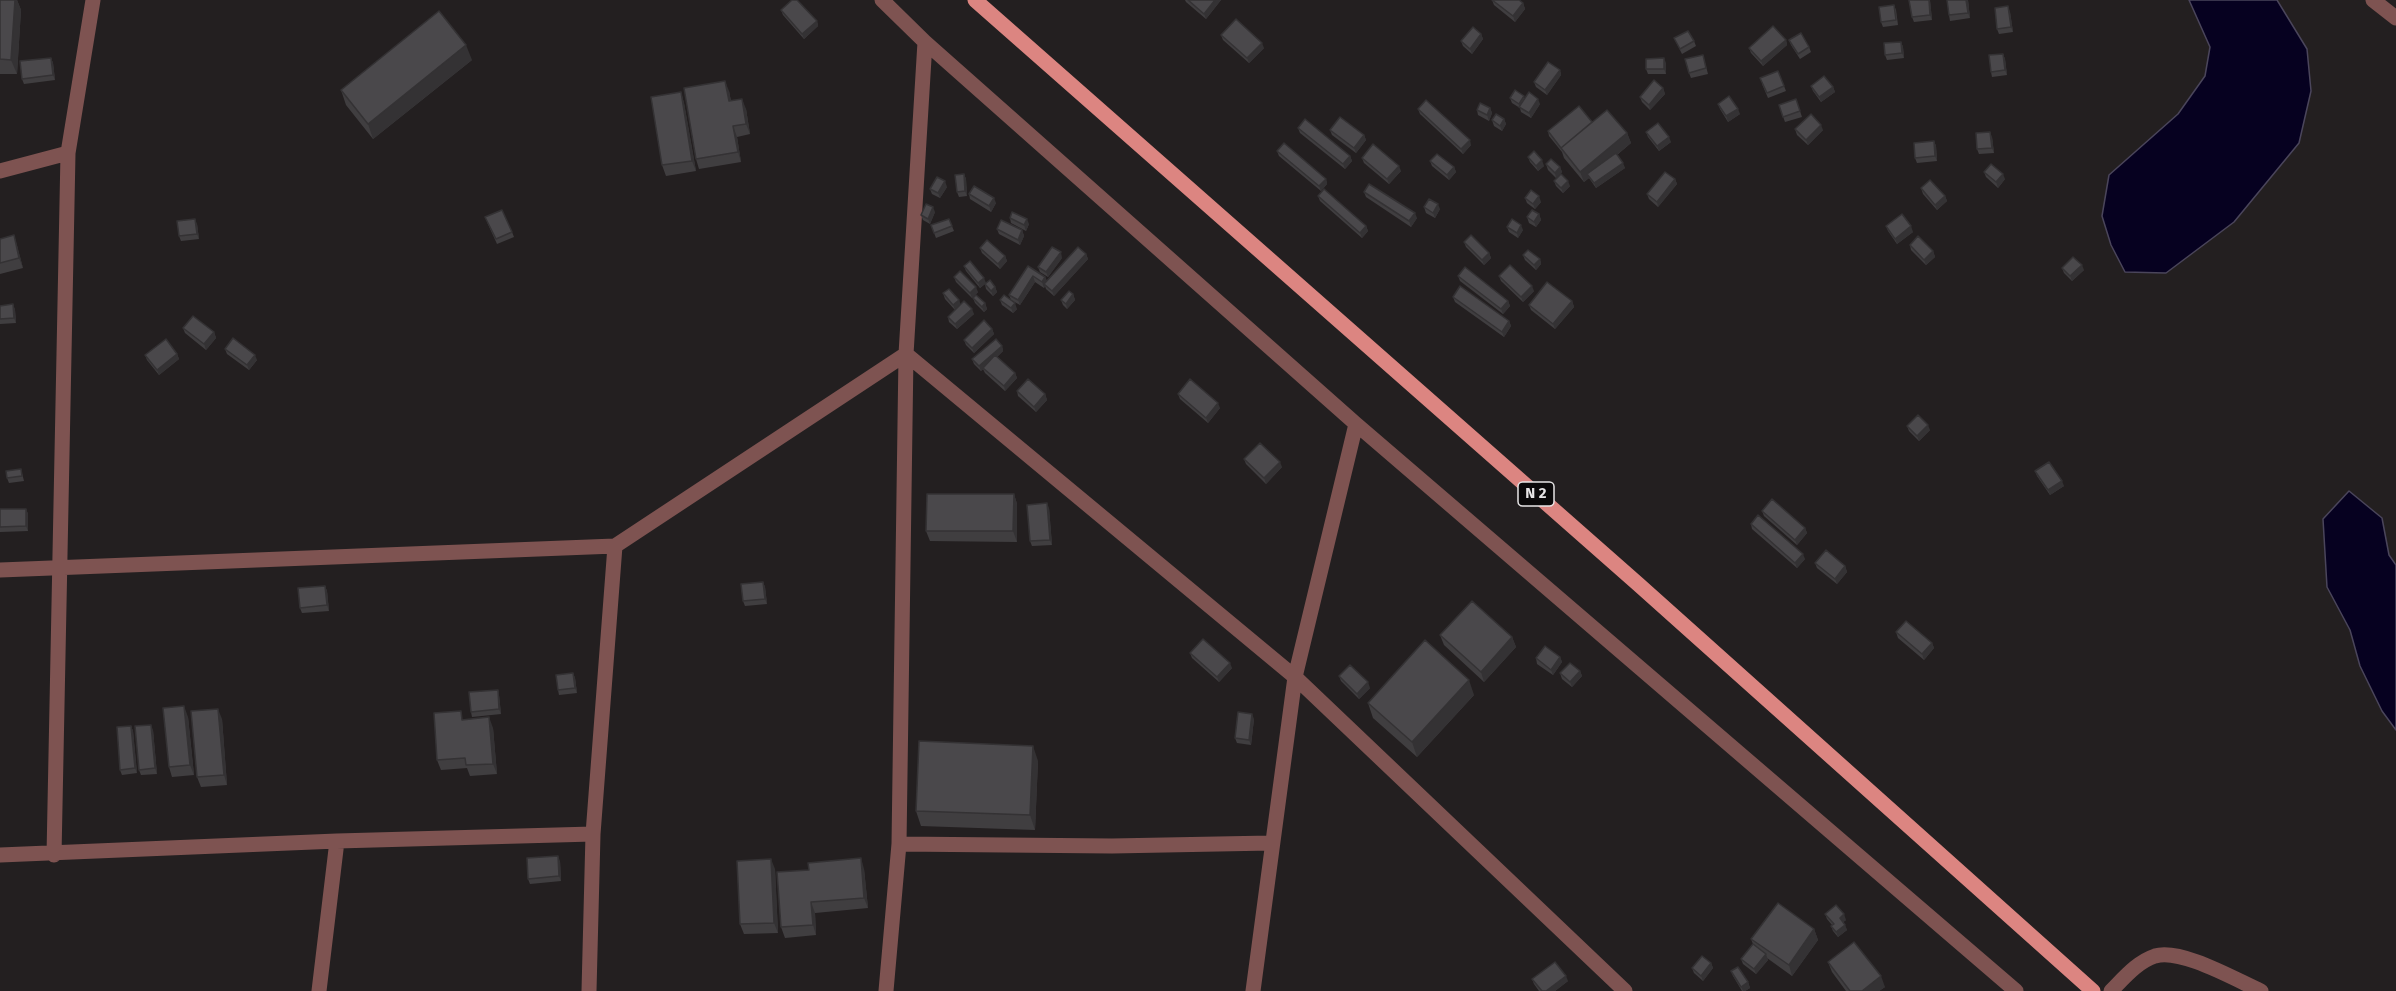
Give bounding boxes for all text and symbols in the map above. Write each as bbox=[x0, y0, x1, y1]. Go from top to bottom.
road number: N 2 bbox=[1518, 482, 1554, 506]

